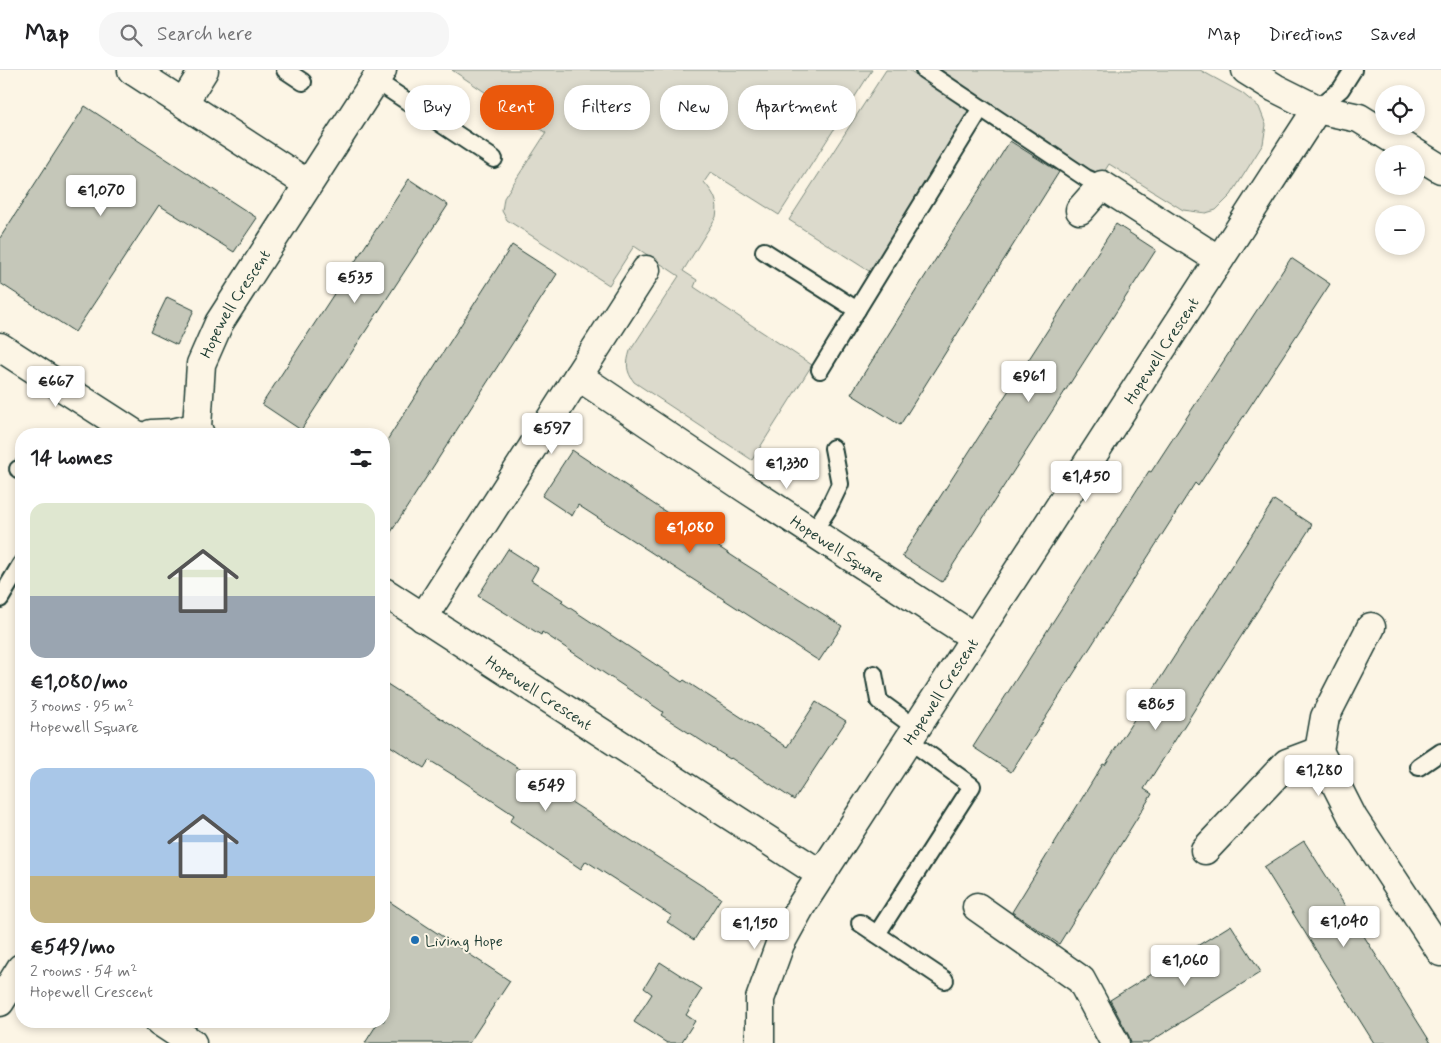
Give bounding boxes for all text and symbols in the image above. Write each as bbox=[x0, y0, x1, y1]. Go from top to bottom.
search box bbox=[99, 12, 449, 57]
text: Map bbox=[25, 19, 69, 50]
icon: search bbox=[117, 21, 145, 49]
text: Search here bbox=[157, 22, 253, 47]
text: Map bbox=[1208, 23, 1241, 47]
text: Directions bbox=[1269, 23, 1343, 47]
text: Saved bbox=[1371, 23, 1416, 47]
chip: Buy bbox=[405, 85, 470, 130]
chip: Rent bbox=[480, 85, 554, 130]
chip: Filters bbox=[564, 85, 650, 130]
chip: New bbox=[660, 85, 728, 130]
chip: Apartment bbox=[738, 85, 856, 130]
map controls bbox=[1375, 85, 1425, 255]
button: locate bbox=[1375, 85, 1425, 135]
button: + bbox=[1375, 145, 1425, 195]
pin: €1,070 bbox=[60, 174, 142, 217]
text: €1,070 bbox=[77, 180, 125, 201]
button: − bbox=[1375, 205, 1425, 255]
street label: Hopewell Crescent bbox=[196, 246, 276, 362]
pin: €535 bbox=[325, 262, 385, 304]
text: €535 bbox=[337, 267, 373, 288]
street label: Hopewell Crescent bbox=[1120, 294, 1204, 408]
pin: €961 bbox=[999, 360, 1059, 403]
pin: €667 bbox=[26, 366, 86, 408]
text: €961 bbox=[1012, 366, 1046, 387]
text: €667 bbox=[38, 371, 74, 392]
pin: €597 bbox=[522, 412, 582, 455]
text: €597 bbox=[533, 418, 571, 439]
text: 14 homes bbox=[30, 444, 113, 472]
icon: filters bbox=[347, 444, 375, 472]
pin: €1,330 bbox=[746, 448, 828, 490]
text: €1,330 bbox=[765, 453, 809, 474]
pin: €1,450 bbox=[1045, 460, 1127, 503]
text: €1,450 bbox=[1062, 466, 1110, 487]
street label: Hopewell Square bbox=[786, 511, 889, 588]
pin: €1,080 bbox=[649, 512, 731, 554]
text: €1,080 bbox=[666, 517, 714, 538]
icon: home bbox=[158, 536, 248, 626]
street label: Hopewell Crescent bbox=[899, 634, 984, 749]
street label: Hopewell Crescent bbox=[481, 651, 596, 736]
text: €1,080/mo bbox=[30, 668, 128, 696]
pin: €865 bbox=[1126, 688, 1186, 731]
text: €865 bbox=[1137, 694, 1175, 715]
text: 3 rooms · 95 m² bbox=[30, 696, 134, 717]
text: Hopewell Square bbox=[30, 717, 139, 738]
pin: €1,280 bbox=[1278, 754, 1360, 797]
text: €1,280 bbox=[1295, 760, 1343, 781]
pin: €549 bbox=[516, 770, 576, 812]
text: €549 bbox=[527, 775, 565, 796]
icon: home bbox=[158, 801, 248, 891]
pin: €1,040 bbox=[1303, 906, 1385, 948]
pin: €1,150 bbox=[714, 908, 796, 950]
text: €1,040 bbox=[1320, 911, 1368, 932]
text: €1,150 bbox=[732, 913, 778, 934]
place label: Living Hope bbox=[425, 931, 503, 952]
text: €549/mo bbox=[30, 933, 115, 961]
marker: Living Hope bbox=[409, 934, 421, 946]
pin: €1,060 bbox=[1144, 944, 1226, 987]
text: €1,060 bbox=[1162, 950, 1208, 971]
text: 2 rooms · 54 m² bbox=[30, 961, 137, 982]
text: Hopewell Crescent bbox=[30, 982, 153, 1003]

